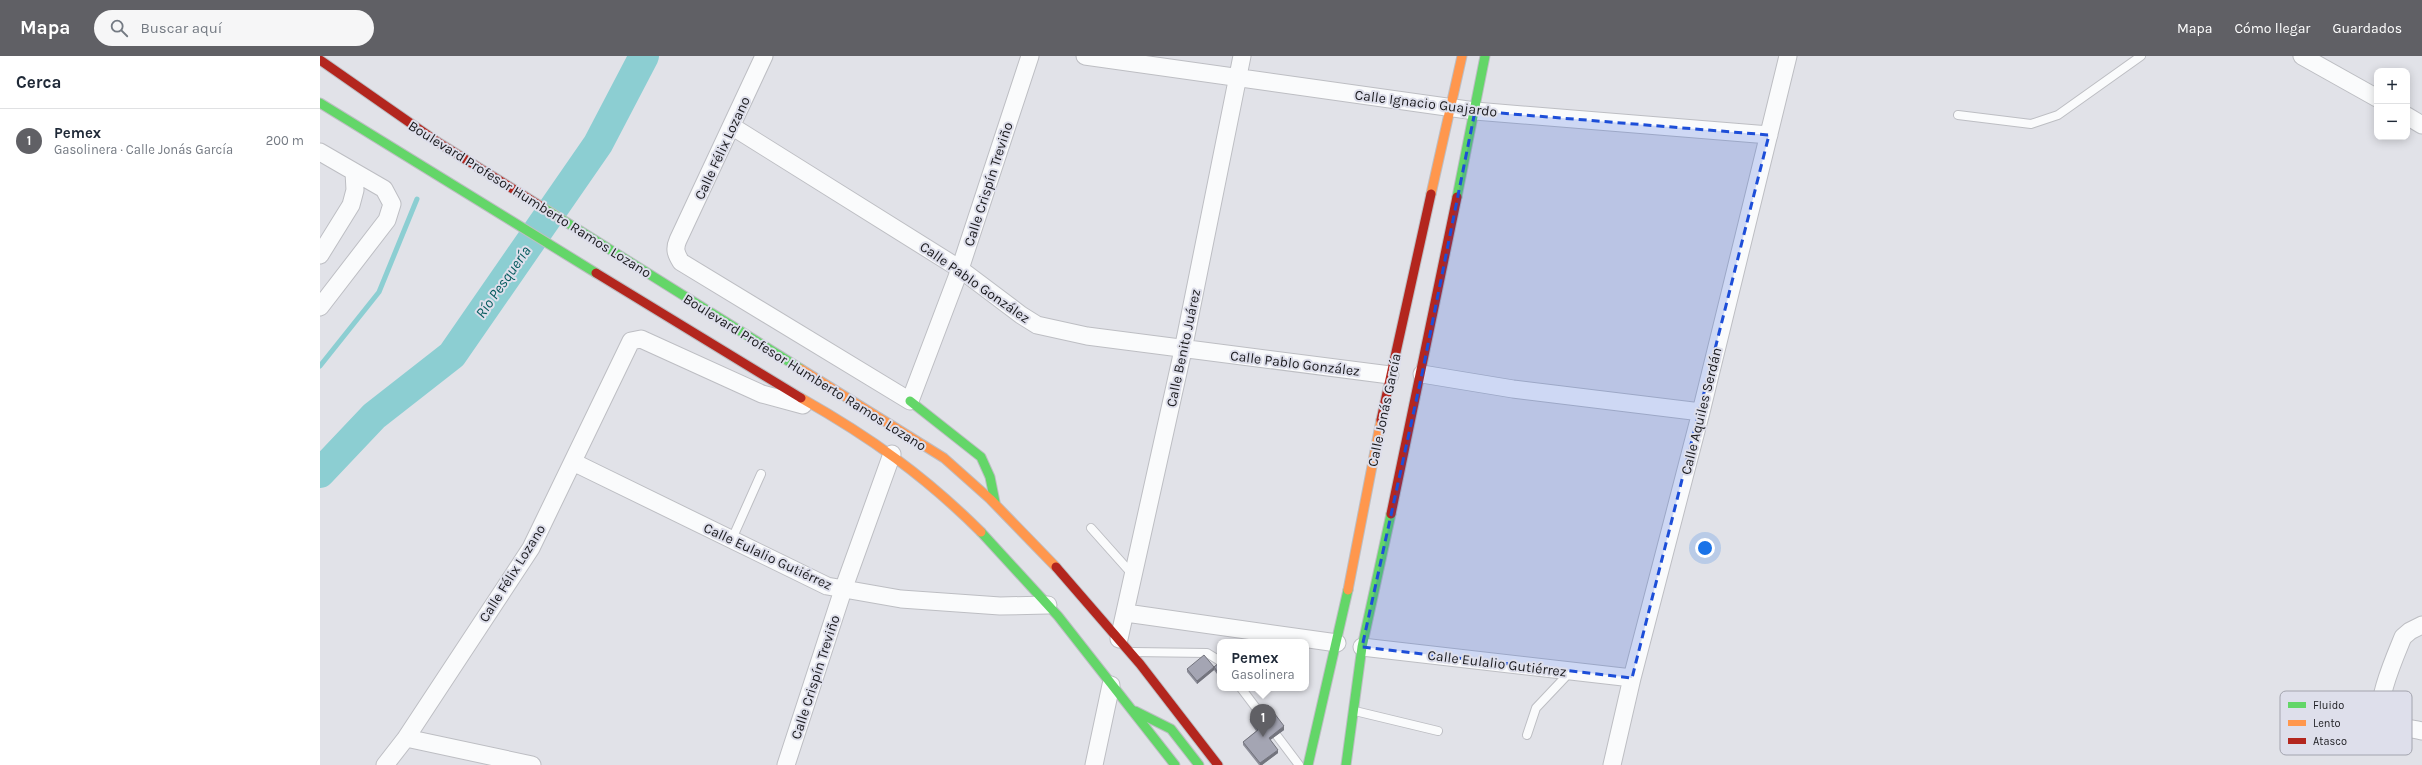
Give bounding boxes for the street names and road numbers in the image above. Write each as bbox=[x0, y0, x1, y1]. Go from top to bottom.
street label: Calle Ignacio Guajardo bbox=[1354, 86, 1498, 121]
street label: Calle Félix Lozano bbox=[691, 94, 754, 203]
street label: Boulevard Profesor Humberto Ramos Lozano bbox=[405, 117, 654, 282]
street label: Calle Crispín Treviño bbox=[960, 120, 1017, 248]
street label: Calle Pablo González bbox=[916, 238, 1033, 327]
street label: Calle Benito Juárez bbox=[1163, 288, 1204, 409]
street label: Boulevard Profesor Humberto Ramos Lozano bbox=[680, 290, 929, 455]
street label: Calle Aquiles Serdán bbox=[1677, 346, 1726, 476]
street label: Calle Pablo González bbox=[1229, 347, 1361, 380]
street label: Calle Jonás García bbox=[1364, 352, 1405, 468]
street label: Calle Eulalio Gutiérrez bbox=[701, 519, 835, 594]
street label: Calle Félix Lozano bbox=[476, 521, 549, 625]
street label: Calle Crispín Treviño bbox=[787, 613, 844, 741]
street label: Calle Eulalio Gutiérrez bbox=[1427, 647, 1567, 680]

